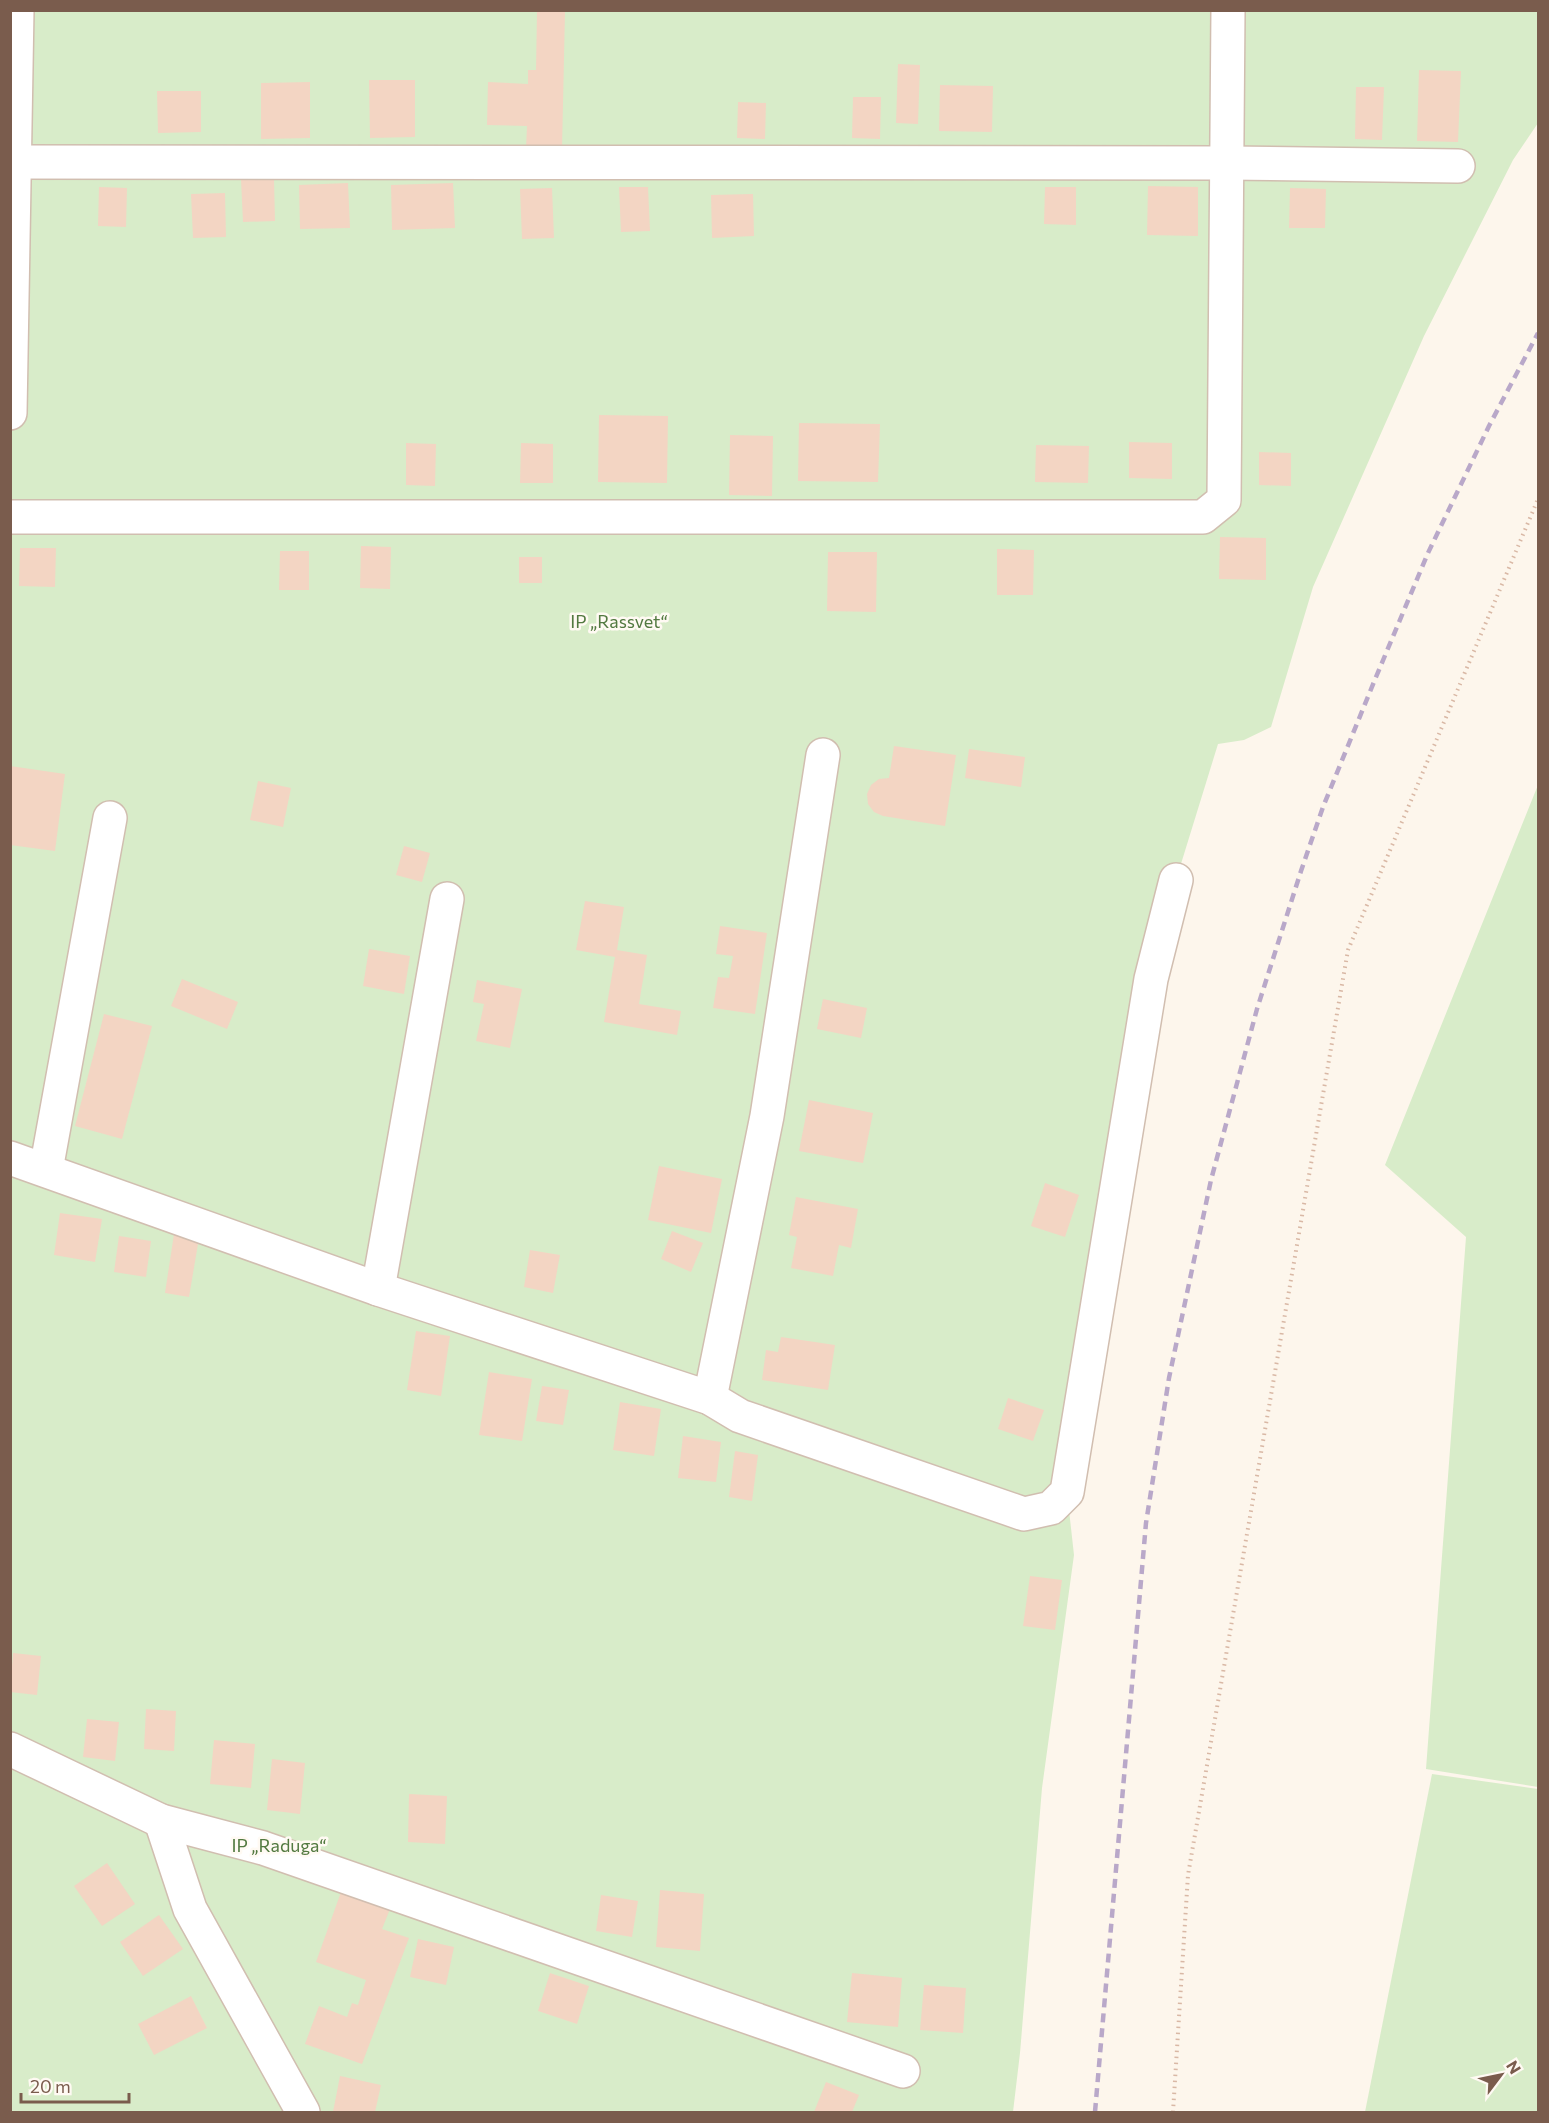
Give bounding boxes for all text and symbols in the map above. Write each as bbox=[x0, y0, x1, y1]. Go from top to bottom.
park label: IP „Rassvet“ bbox=[570, 610, 668, 632]
park label: IP „Raduga“ bbox=[231, 1834, 327, 1856]
north arrow bbox=[1471, 2045, 1531, 2105]
text: N bbox=[1503, 2057, 1525, 2077]
scale bar bbox=[21, 2066, 129, 2104]
text: 20 m bbox=[30, 2075, 71, 2097]

